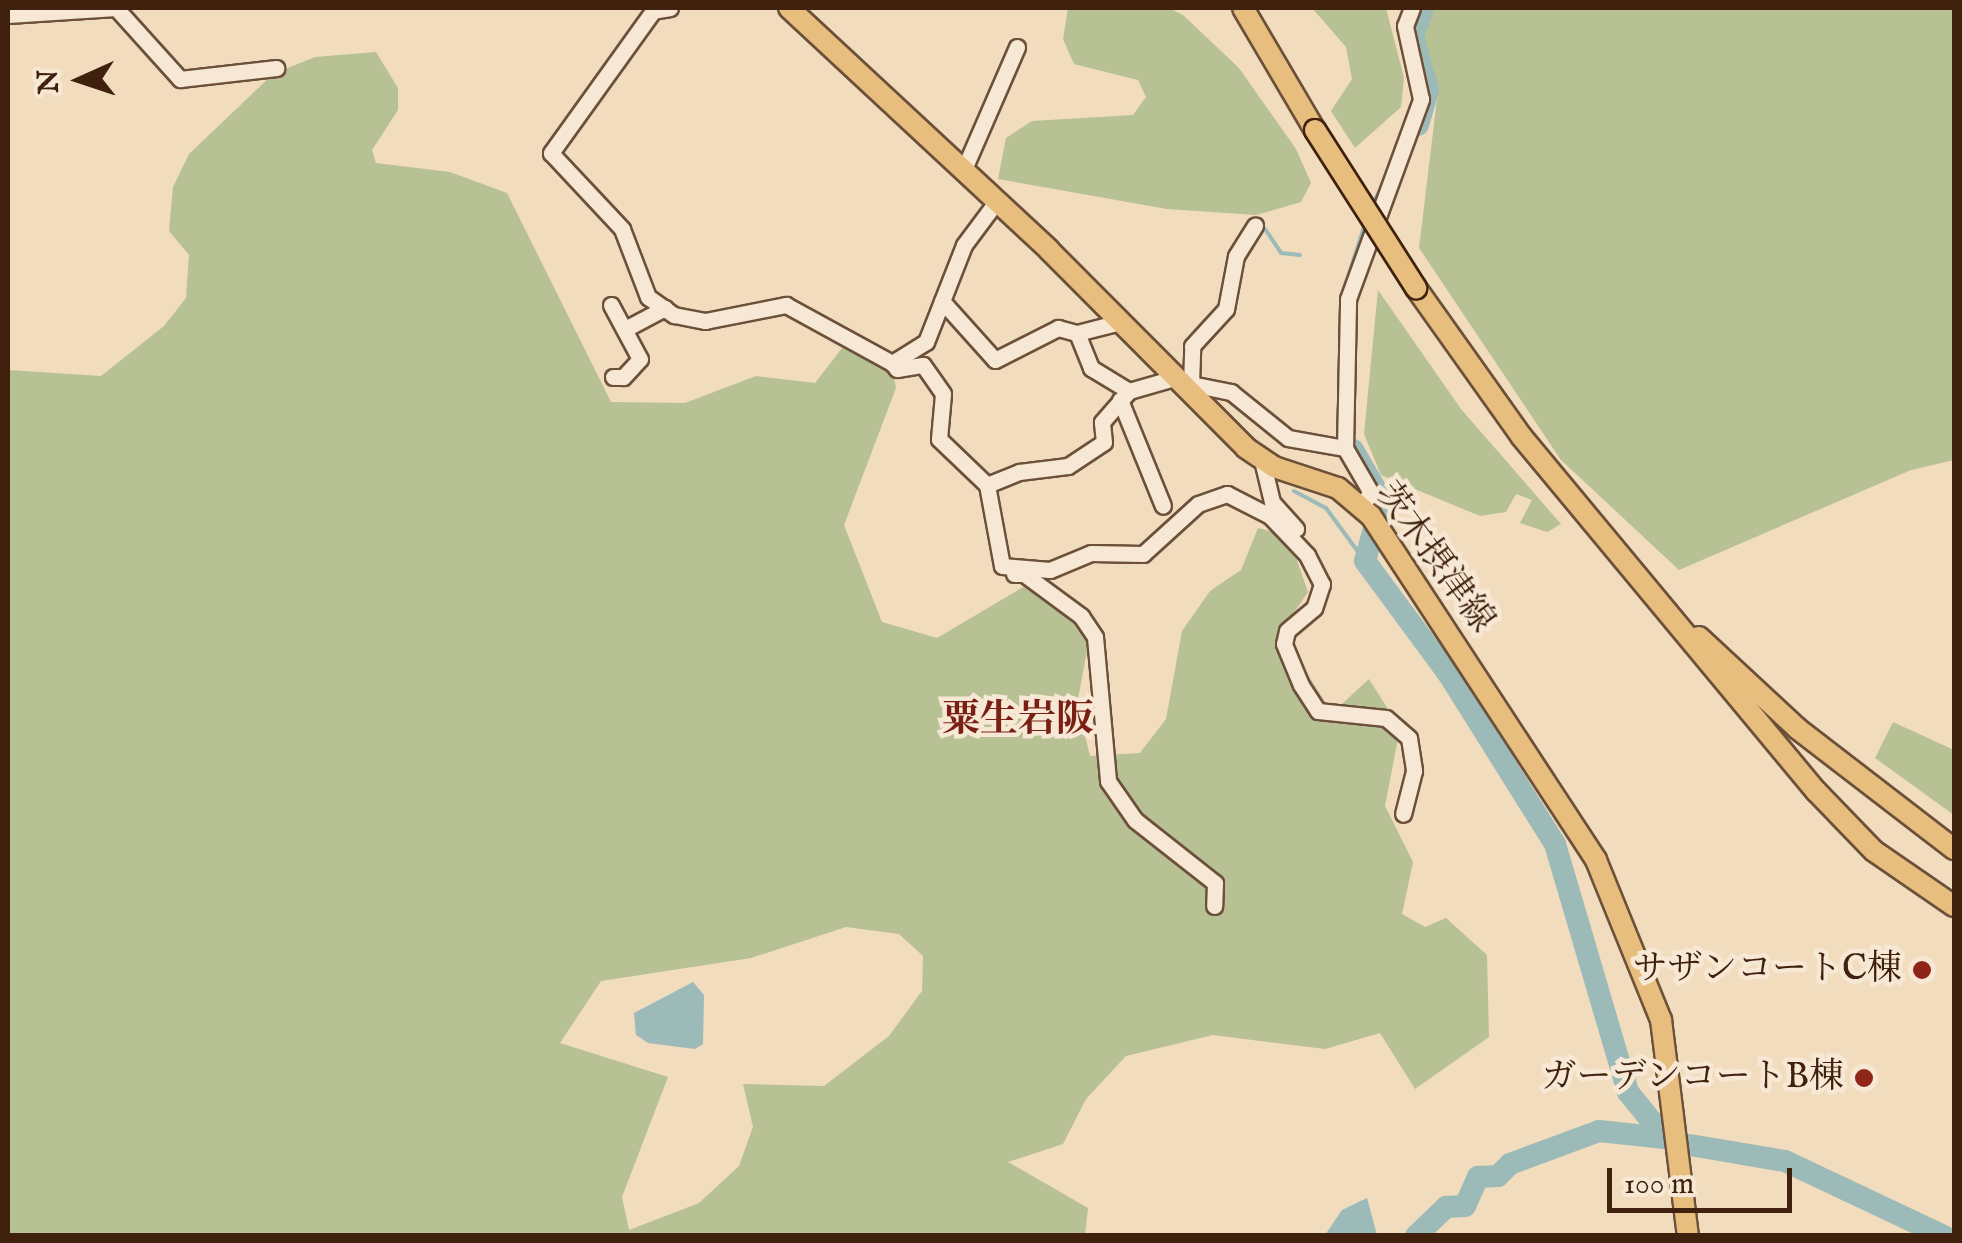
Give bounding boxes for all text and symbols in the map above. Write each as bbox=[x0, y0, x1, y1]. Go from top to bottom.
north arrow bbox=[30, 30, 130, 130]
text: N bbox=[31, 69, 68, 95]
street label: 茨木摂津線 bbox=[1366, 475, 1502, 641]
district label: 粟生岩阪 bbox=[942, 699, 1094, 745]
place label: サザンコートC棟 bbox=[1632, 949, 1902, 991]
marker: サザンコートC棟 bbox=[1911, 959, 1933, 981]
place label: ガーデンコートB棟 bbox=[1541, 1057, 1844, 1099]
marker: ガーデンコートB棟 bbox=[1853, 1067, 1875, 1089]
scale bar bbox=[1612, 1148, 1797, 1210]
text: 100 m bbox=[1624, 1166, 1694, 1204]

